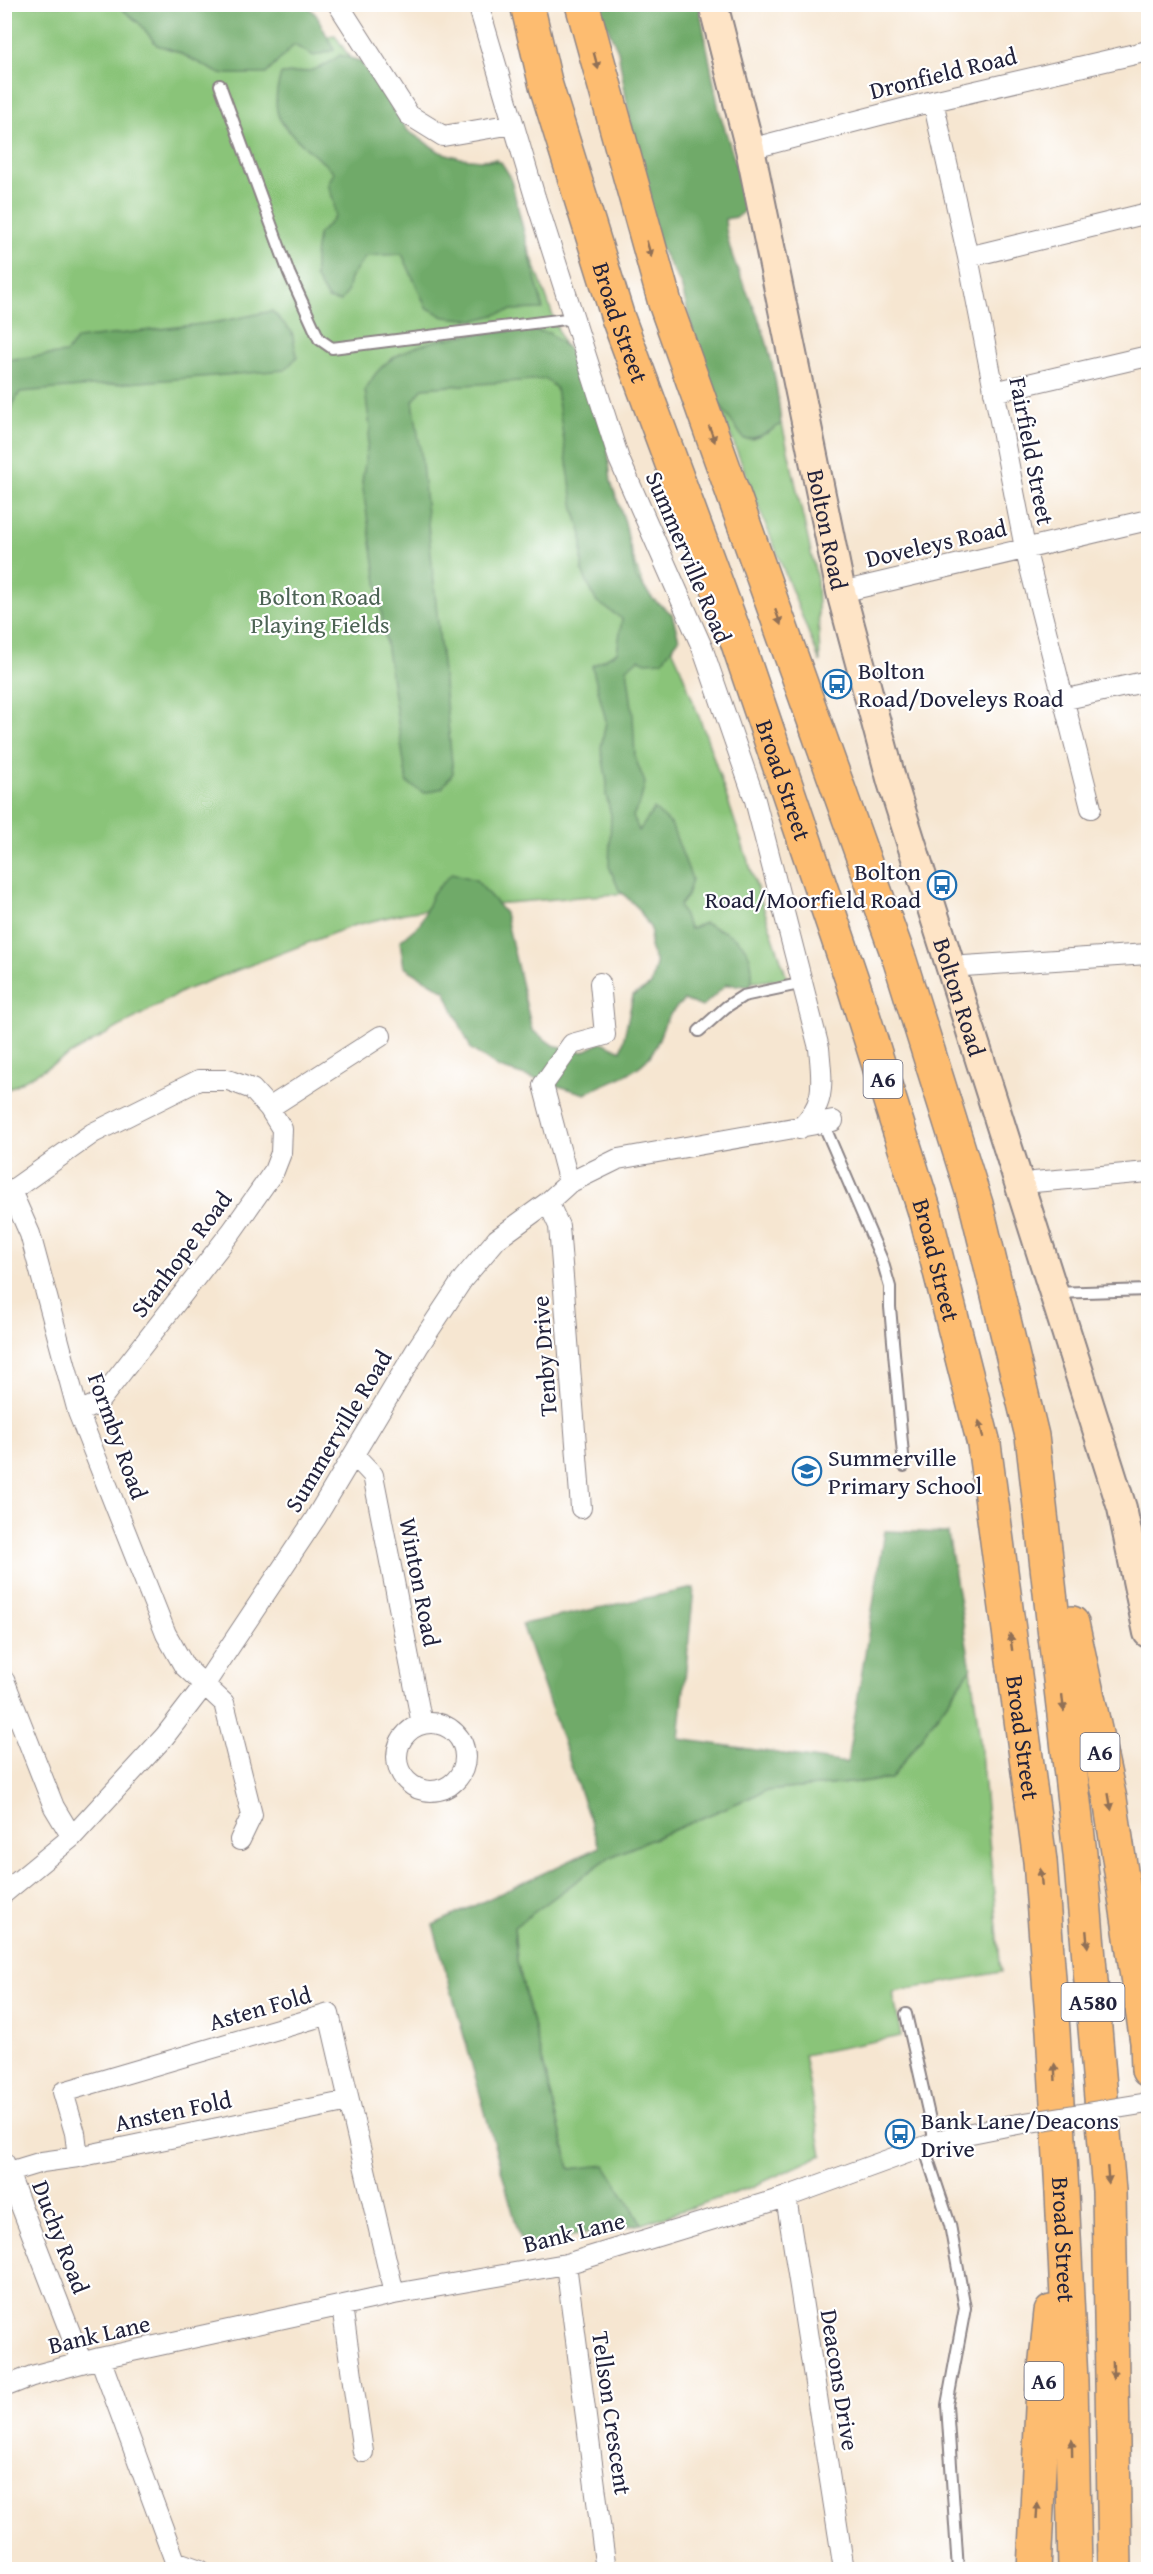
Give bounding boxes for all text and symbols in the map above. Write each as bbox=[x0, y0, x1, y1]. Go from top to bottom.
street label: Dronfield Road bbox=[866, 38, 1020, 108]
one-way arrow bbox=[592, 52, 602, 70]
one-way arrow bbox=[645, 240, 655, 258]
street label: Broad Street bbox=[584, 258, 658, 388]
street label: Fairfield Street bbox=[1001, 374, 1064, 528]
one-way arrow bbox=[707, 425, 717, 443]
street label: Summerville Road bbox=[637, 465, 741, 649]
street label: Bolton Road bbox=[799, 466, 858, 593]
street label: Doveleys Road bbox=[862, 510, 1010, 576]
park label: Bolton Road Playing Fields bbox=[250, 579, 390, 642]
one-way arrow bbox=[774, 608, 784, 626]
place label: Bolton Road/Doveleys Road bbox=[858, 653, 1064, 716]
bus stop icon: Bolton Road/Doveleys Road bbox=[821, 668, 853, 700]
street label: Broad Street bbox=[747, 715, 821, 845]
place label: Bolton Road/Moorfield Road bbox=[705, 854, 922, 917]
bus stop icon: Bolton Road/Moorfield Road bbox=[926, 869, 958, 901]
street label: Bolton Road bbox=[925, 933, 995, 1061]
road number: A6 bbox=[864, 1060, 902, 1098]
street label: Stanhope Road bbox=[122, 1183, 240, 1325]
street label: Broad Street bbox=[904, 1194, 970, 1326]
street label: Tenby Drive bbox=[522, 1295, 566, 1417]
street label: Summerville Road bbox=[276, 1343, 400, 1519]
street label: Formby Road bbox=[79, 1368, 157, 1504]
one-way arrow bbox=[975, 1420, 985, 1438]
place label: Summerville Primary School bbox=[828, 1440, 983, 1503]
school or university icon: Summerville Primary School bbox=[791, 1455, 823, 1487]
street label: Winton Road bbox=[390, 1515, 450, 1649]
one-way arrow bbox=[1006, 1633, 1015, 1652]
street label: Broad Street bbox=[998, 1673, 1049, 1803]
one-way arrow bbox=[1058, 1694, 1067, 1713]
road number: A6 bbox=[1080, 1733, 1120, 1771]
one-way arrow bbox=[1106, 1792, 1115, 1811]
one-way arrow bbox=[1036, 1868, 1046, 1887]
one-way arrow bbox=[1082, 1930, 1092, 1949]
street label: Asten Fold bbox=[205, 1977, 316, 2039]
road number: A580 bbox=[1062, 1983, 1124, 2021]
one-way arrow bbox=[1051, 2062, 1060, 2081]
street label: Ansten Fold bbox=[111, 2082, 235, 2140]
place label: Bank Lane/Deacons Drive bbox=[921, 2103, 1119, 2166]
bus stop icon: Bank Lane/Deacons Drive bbox=[884, 2118, 916, 2150]
one-way arrow bbox=[1103, 2166, 1113, 2185]
street label: Duchy Road bbox=[23, 2175, 99, 2299]
street label: Broad Street bbox=[1044, 2176, 1085, 2304]
street label: Bank Lane bbox=[519, 2202, 629, 2262]
street label: Bank Lane bbox=[45, 2305, 153, 2363]
street label: Deacons Drive bbox=[812, 2307, 868, 2453]
street label: Tellson Crescent bbox=[583, 2329, 641, 2498]
one-way arrow bbox=[1108, 2361, 1118, 2380]
road number: A6 bbox=[1024, 2362, 1064, 2400]
one-way arrow bbox=[1067, 2439, 1077, 2458]
one-way arrow bbox=[1033, 2502, 1042, 2521]

